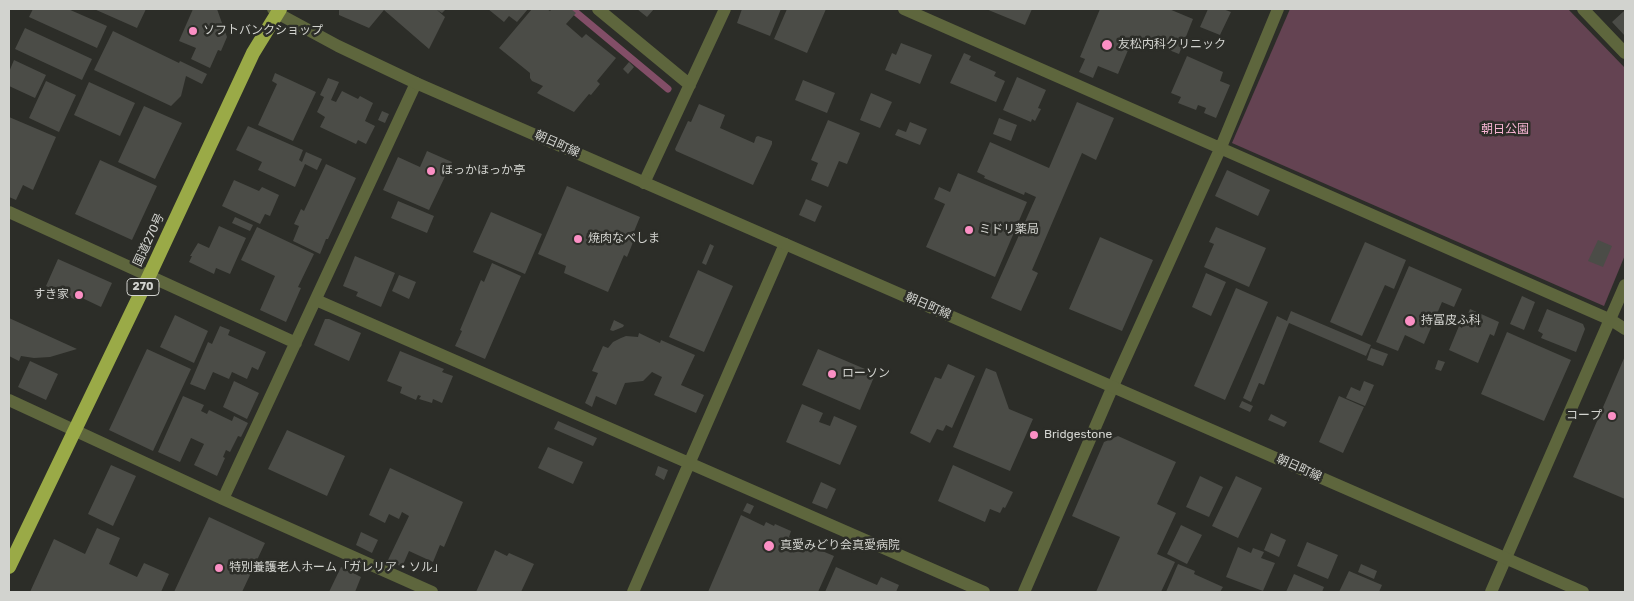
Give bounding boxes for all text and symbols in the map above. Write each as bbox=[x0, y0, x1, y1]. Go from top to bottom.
place label: ソフトバンクショップ bbox=[203, 24, 323, 38]
marker: ソフトバンクショップ bbox=[187, 25, 199, 37]
marker: 友松内科クリニック bbox=[1100, 38, 1114, 52]
place label: 友松内科クリニック bbox=[1118, 38, 1226, 52]
park label: 朝日公園 bbox=[1481, 123, 1529, 137]
street label: 朝日町線 bbox=[532, 128, 582, 160]
place label: ほっかほっか亭 bbox=[441, 164, 525, 178]
marker: ほっかほっか亭 bbox=[425, 165, 437, 177]
street label: 国道270号 bbox=[130, 211, 168, 269]
place label: ミドリ薬局 bbox=[979, 223, 1039, 237]
marker: ミドリ薬局 bbox=[963, 224, 975, 236]
place label: 焼肉なべしま bbox=[588, 232, 660, 246]
marker: 焼肉なべしま bbox=[572, 233, 584, 245]
road number: 270 bbox=[127, 278, 159, 296]
place label: すき家 bbox=[33, 288, 69, 302]
marker: すき家 bbox=[73, 289, 85, 301]
street label: 朝日町線 bbox=[903, 290, 953, 322]
marker: 持冨皮ふ科 bbox=[1403, 314, 1417, 328]
place label: 持冨皮ふ科 bbox=[1421, 314, 1481, 328]
place label: ローソン bbox=[842, 367, 890, 381]
marker: ローソン bbox=[826, 368, 838, 380]
place label: コープ bbox=[1566, 409, 1602, 423]
marker: コープ bbox=[1606, 410, 1618, 422]
place label: Bridgestone bbox=[1044, 428, 1112, 442]
marker: Bridgestone bbox=[1028, 429, 1040, 441]
street label: 朝日町線 bbox=[1274, 452, 1324, 484]
marker: 真愛みどり会真愛病院 bbox=[762, 539, 776, 553]
place label: 真愛みどり会真愛病院 bbox=[780, 539, 900, 553]
place label: 特別養護老人ホーム「ガレリア・ソル」 bbox=[229, 561, 445, 575]
marker: 特別養護老人ホーム「ガレリア・ソル」 bbox=[213, 562, 225, 574]

